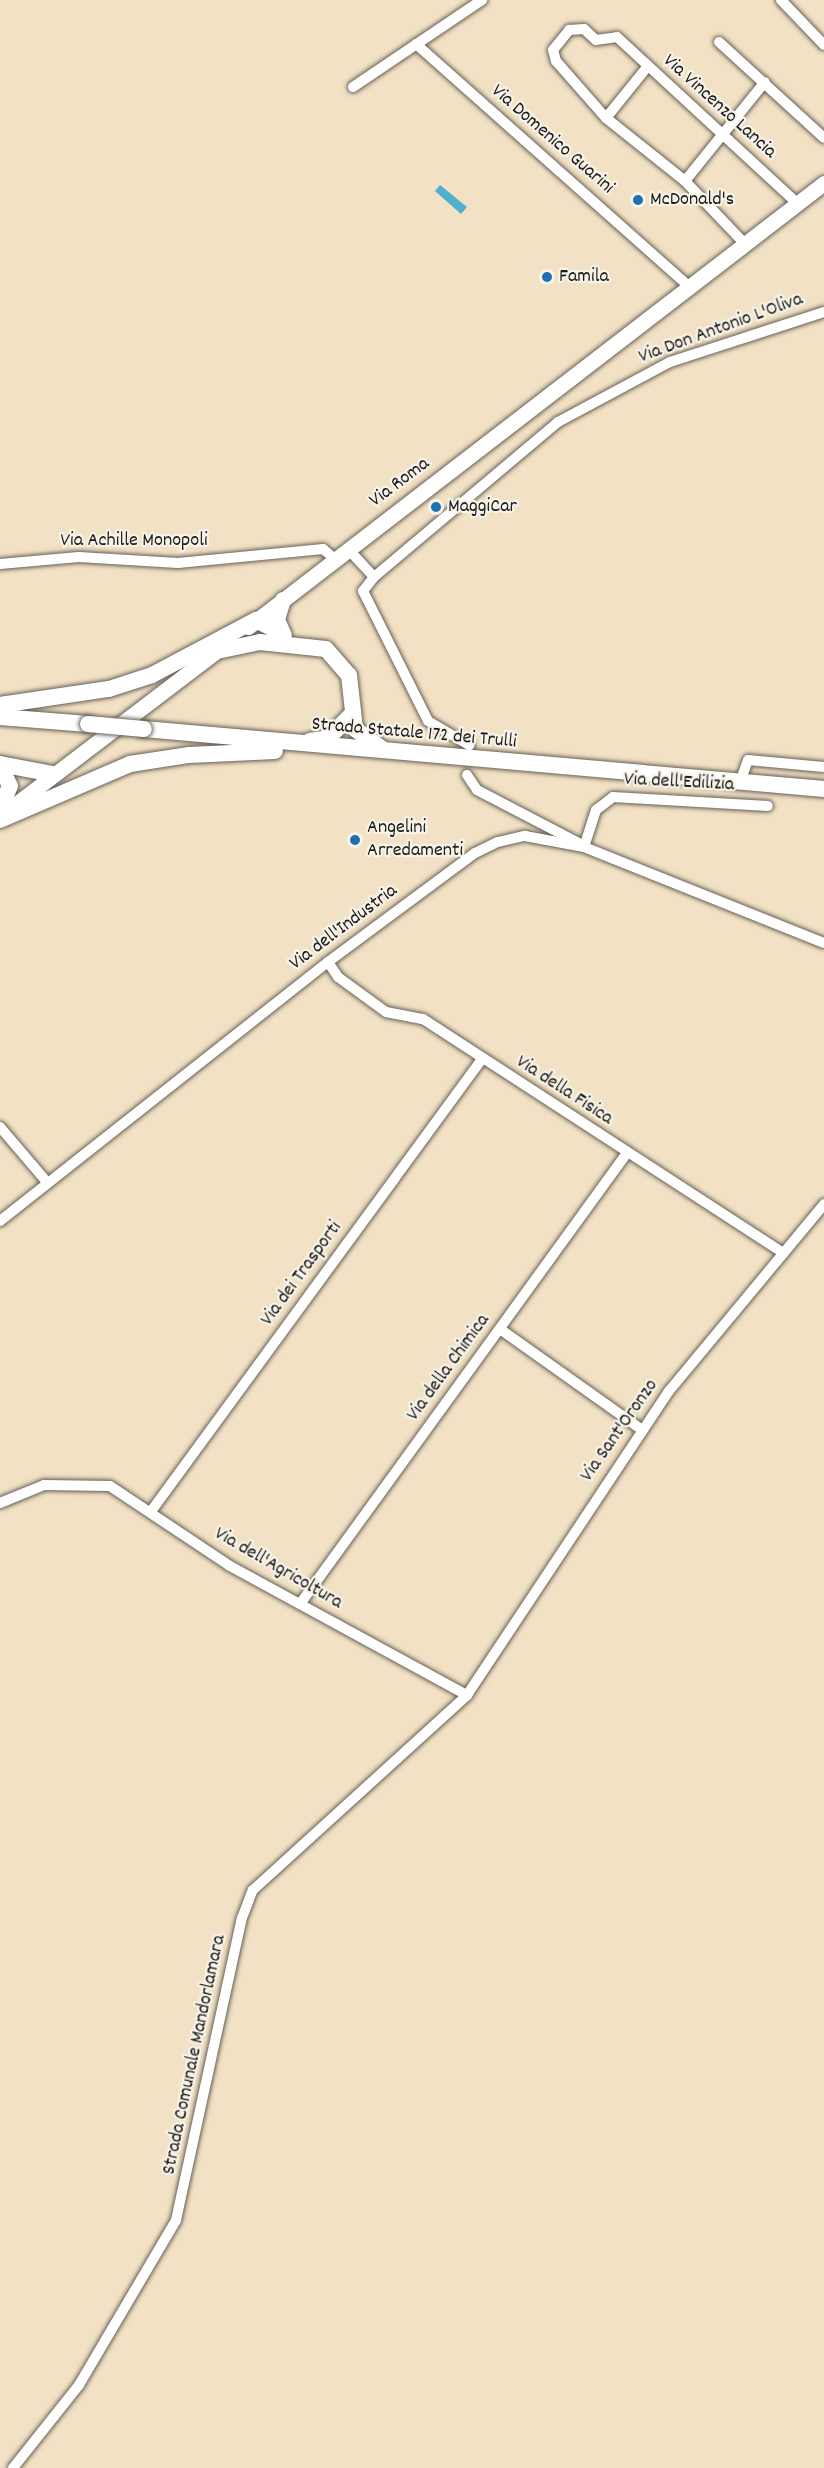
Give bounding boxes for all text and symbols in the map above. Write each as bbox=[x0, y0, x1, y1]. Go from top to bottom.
street label: Via Vincenzo Lancia bbox=[657, 50, 781, 164]
street label: Via Domenico Guarini bbox=[485, 80, 619, 200]
place label: McDonald's bbox=[650, 188, 734, 212]
marker: McDonald's bbox=[631, 193, 645, 207]
place label: Famila bbox=[559, 265, 609, 289]
marker: Famila bbox=[540, 270, 554, 284]
street label: Via Don Antonio L'Oliva bbox=[636, 288, 806, 370]
street label: Via Roma bbox=[365, 453, 435, 513]
place label: MaggiCar bbox=[448, 495, 517, 519]
marker: MaggiCar bbox=[429, 500, 443, 514]
street label: Via Achille Monopoli bbox=[60, 529, 208, 553]
street label: Strada Statale 172 dei Trulli bbox=[310, 713, 518, 755]
street label: Via dell'Edilizia bbox=[623, 768, 735, 798]
place label: Angelini Arredamenti bbox=[367, 816, 463, 863]
marker: Angelini Arredamenti bbox=[348, 833, 362, 847]
street label: Via dell'Industria bbox=[285, 880, 403, 976]
street label: Via della Fisica bbox=[511, 1051, 617, 1131]
street label: Via dei Trasporti bbox=[256, 1217, 348, 1331]
street label: Via della Chimica bbox=[402, 1310, 496, 1426]
street label: Via Sant'Oronzo bbox=[576, 1375, 664, 1487]
street label: Via dell'Agricoltura bbox=[210, 1523, 346, 1615]
street label: Strada Comunale Mandorlamara bbox=[158, 1933, 232, 2177]

